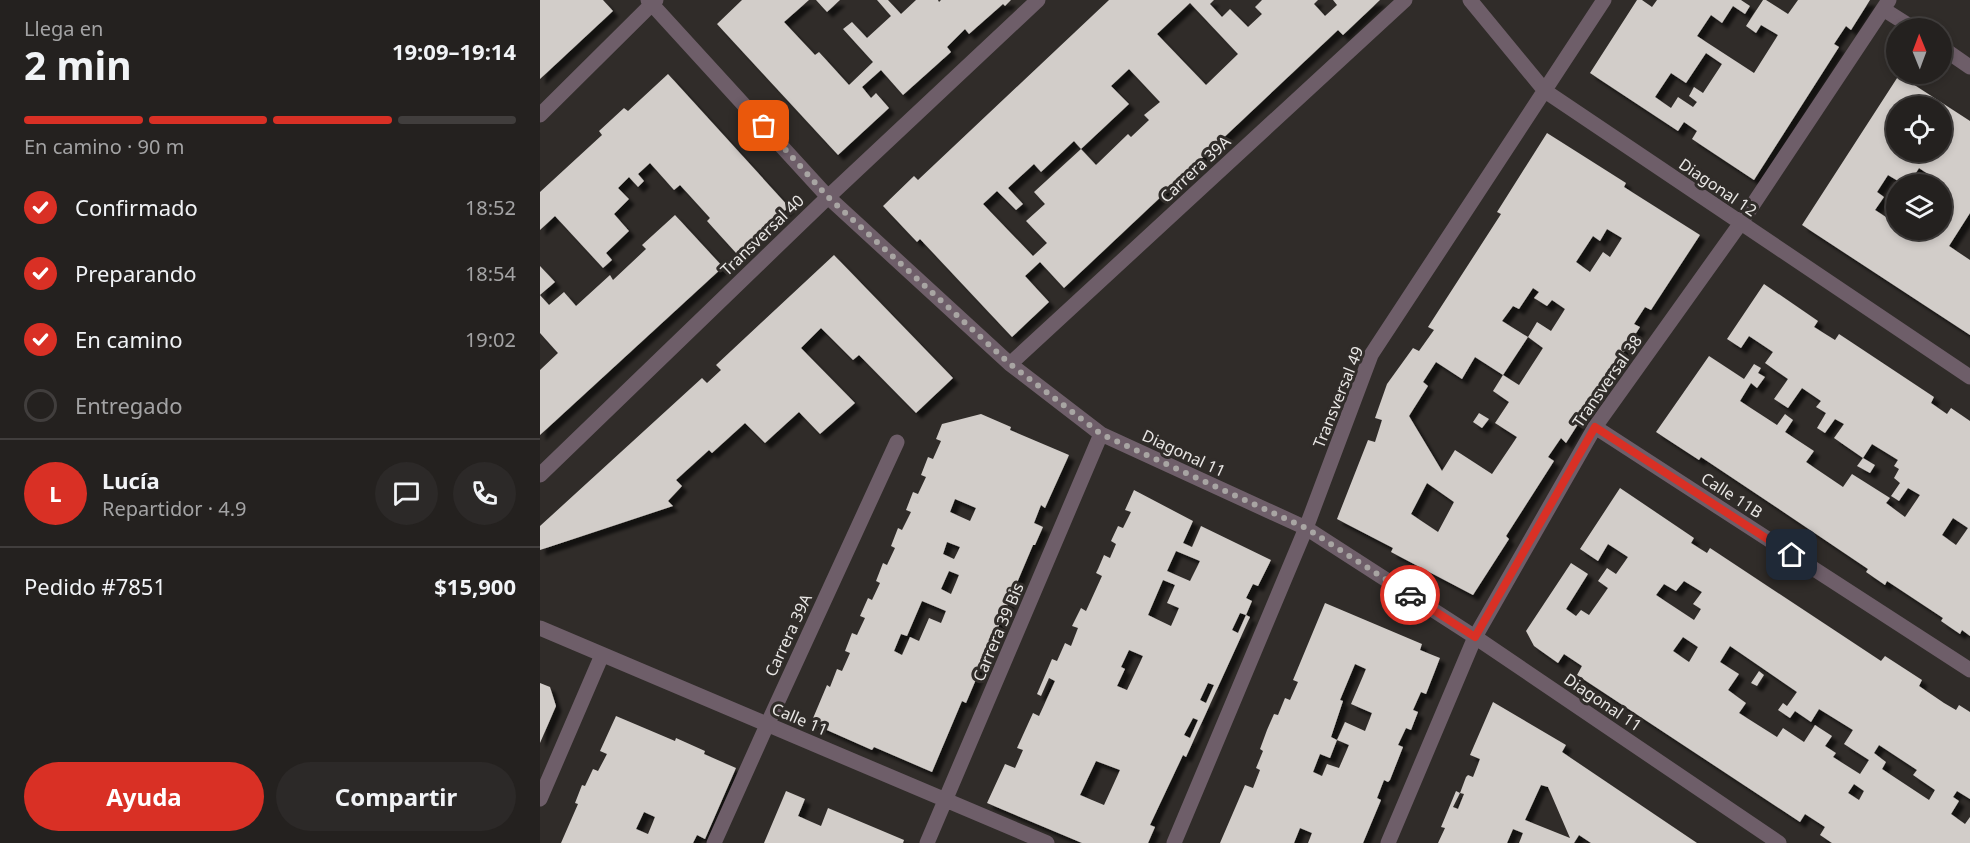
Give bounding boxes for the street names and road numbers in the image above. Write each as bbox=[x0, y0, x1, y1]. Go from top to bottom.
street label: Carrera 39A bbox=[1155, 130, 1236, 207]
street label: Diagonal 12 bbox=[1675, 153, 1761, 221]
street label: Transversal 40 bbox=[716, 190, 808, 280]
street label: Transversal 38 bbox=[1567, 330, 1647, 432]
street label: Transversal 49 bbox=[1308, 343, 1368, 451]
street label: Diagonal 11 bbox=[1139, 424, 1229, 482]
street label: Calle 11B bbox=[1697, 467, 1767, 523]
street label: Carrera 39 Bis bbox=[967, 579, 1029, 685]
street label: Carrera 39A bbox=[759, 589, 817, 680]
street label: Diagonal 11 bbox=[1560, 668, 1646, 736]
street label: Calle 11 bbox=[769, 697, 831, 741]

